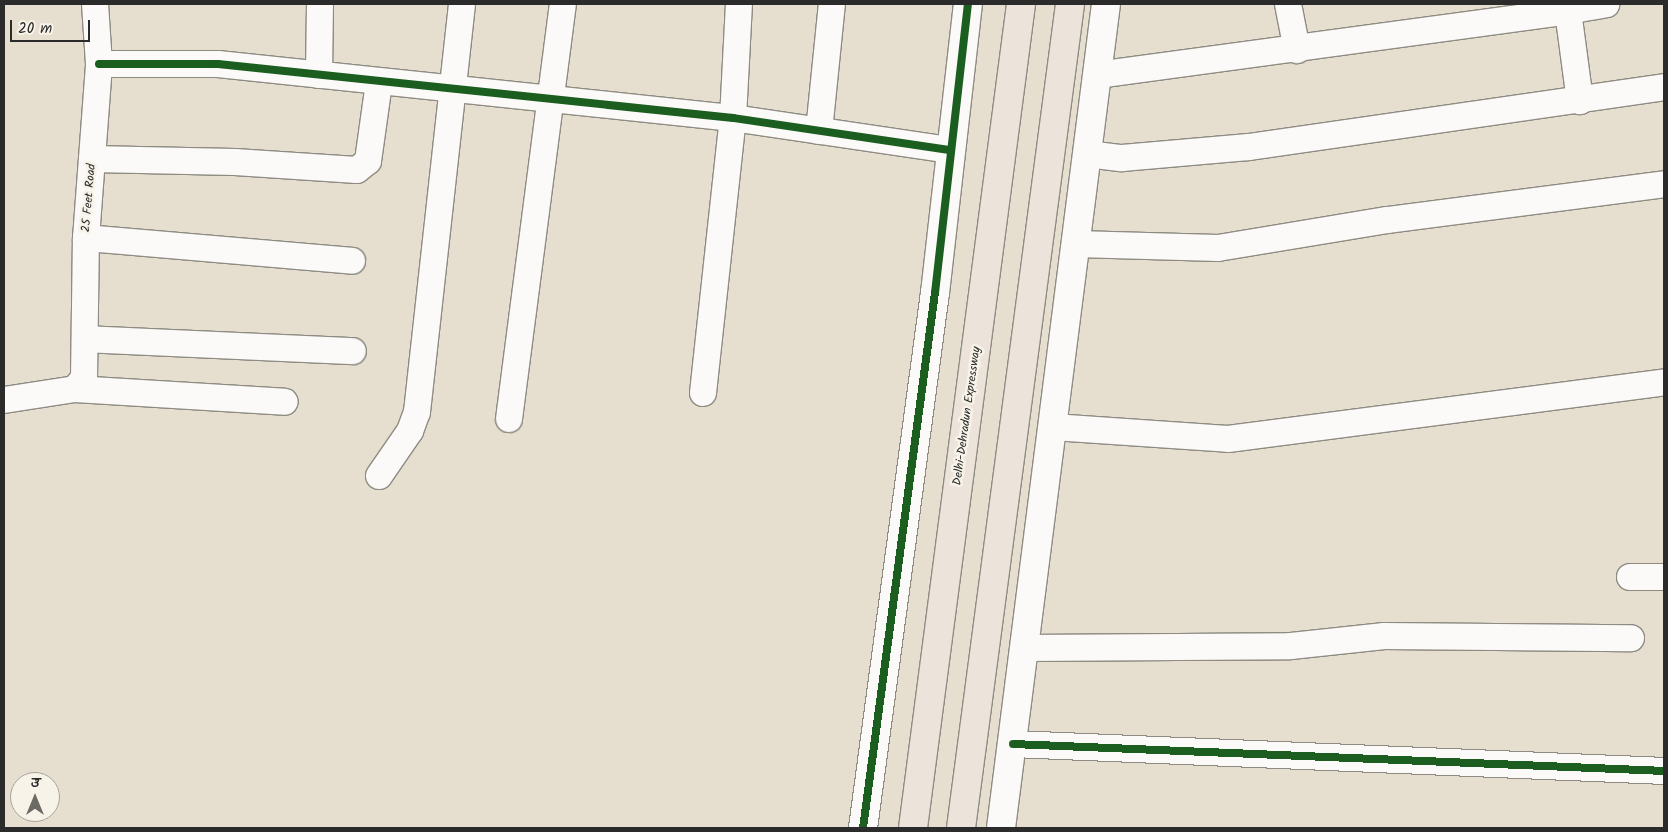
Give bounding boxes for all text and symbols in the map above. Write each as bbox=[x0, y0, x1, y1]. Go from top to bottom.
scale bar bbox=[12, 10, 92, 42]
text: 20 m bbox=[18, 17, 52, 41]
street label: 25 Feet Road bbox=[79, 163, 99, 233]
street label: Delhi-Dehradun Expressway bbox=[950, 346, 984, 486]
north arrow bbox=[10, 772, 60, 822]
text: उ bbox=[31, 772, 39, 794]

